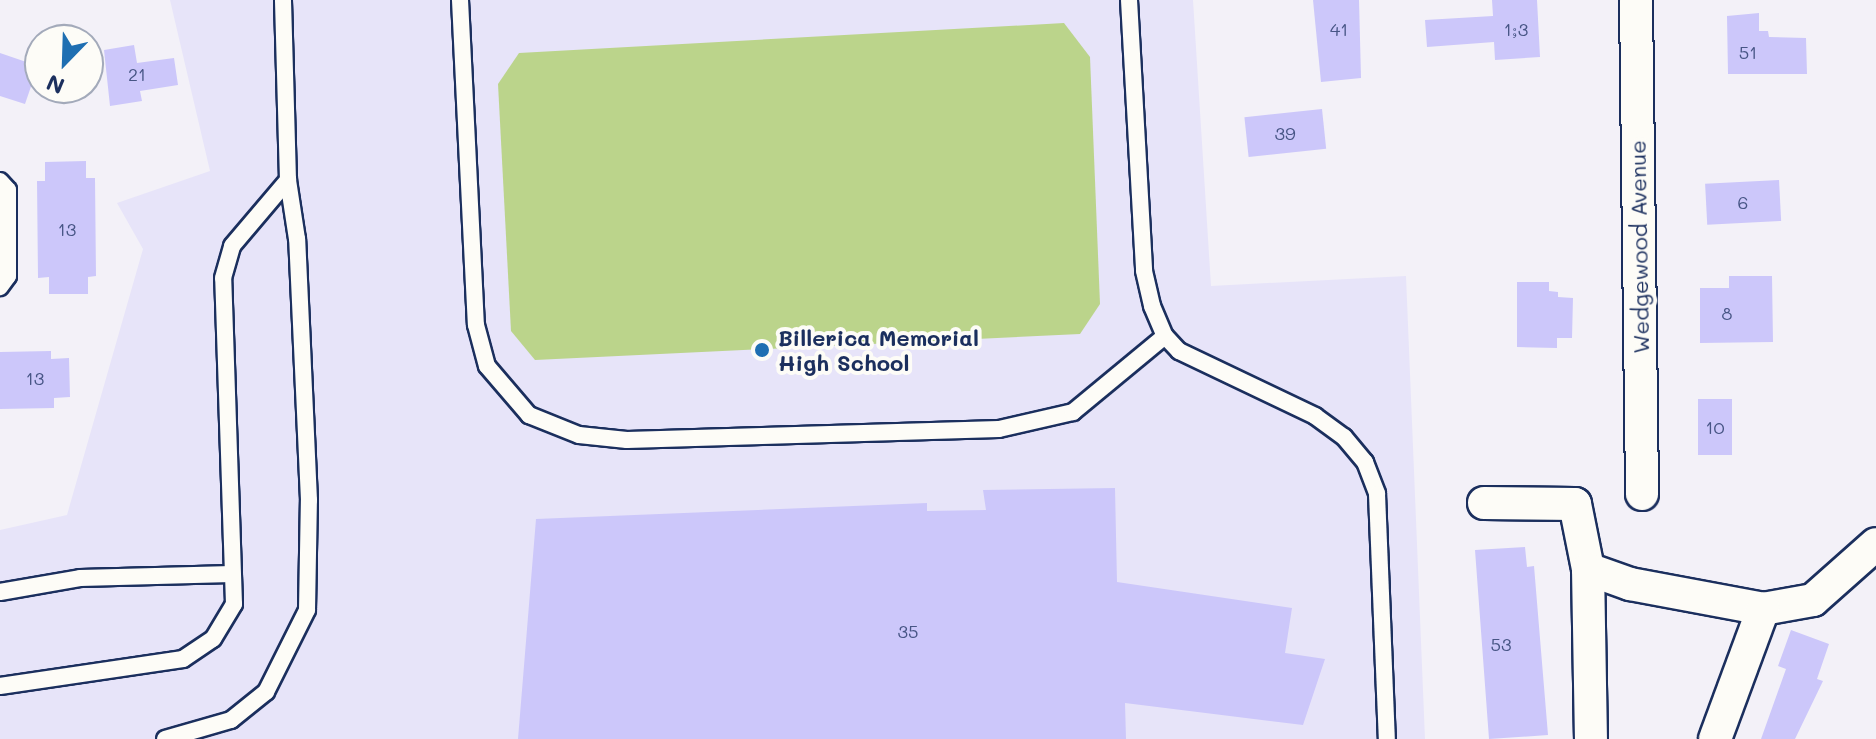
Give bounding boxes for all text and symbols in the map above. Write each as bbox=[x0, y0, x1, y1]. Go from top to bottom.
house number: 41 bbox=[1330, 18, 1348, 40]
house number: 1;3 bbox=[1504, 18, 1528, 40]
north arrow bbox=[24, 24, 104, 104]
house number: 51 bbox=[1739, 41, 1757, 63]
house number: 21 bbox=[128, 63, 146, 85]
text: N bbox=[42, 68, 69, 101]
house number: 39 bbox=[1274, 122, 1296, 144]
street label: Wedgewood Avenue bbox=[1624, 140, 1654, 354]
house number: 6 bbox=[1738, 191, 1748, 213]
house number: 13 bbox=[58, 218, 76, 240]
house number: 8 bbox=[1722, 302, 1732, 324]
place label: Billerica Memorial High School bbox=[778, 324, 979, 376]
marker: Billerica Memorial High School bbox=[753, 341, 771, 359]
house number: 13 bbox=[26, 367, 44, 389]
house number: 10 bbox=[1705, 416, 1725, 438]
house number: 35 bbox=[897, 620, 919, 642]
house number: 53 bbox=[1490, 633, 1512, 655]

